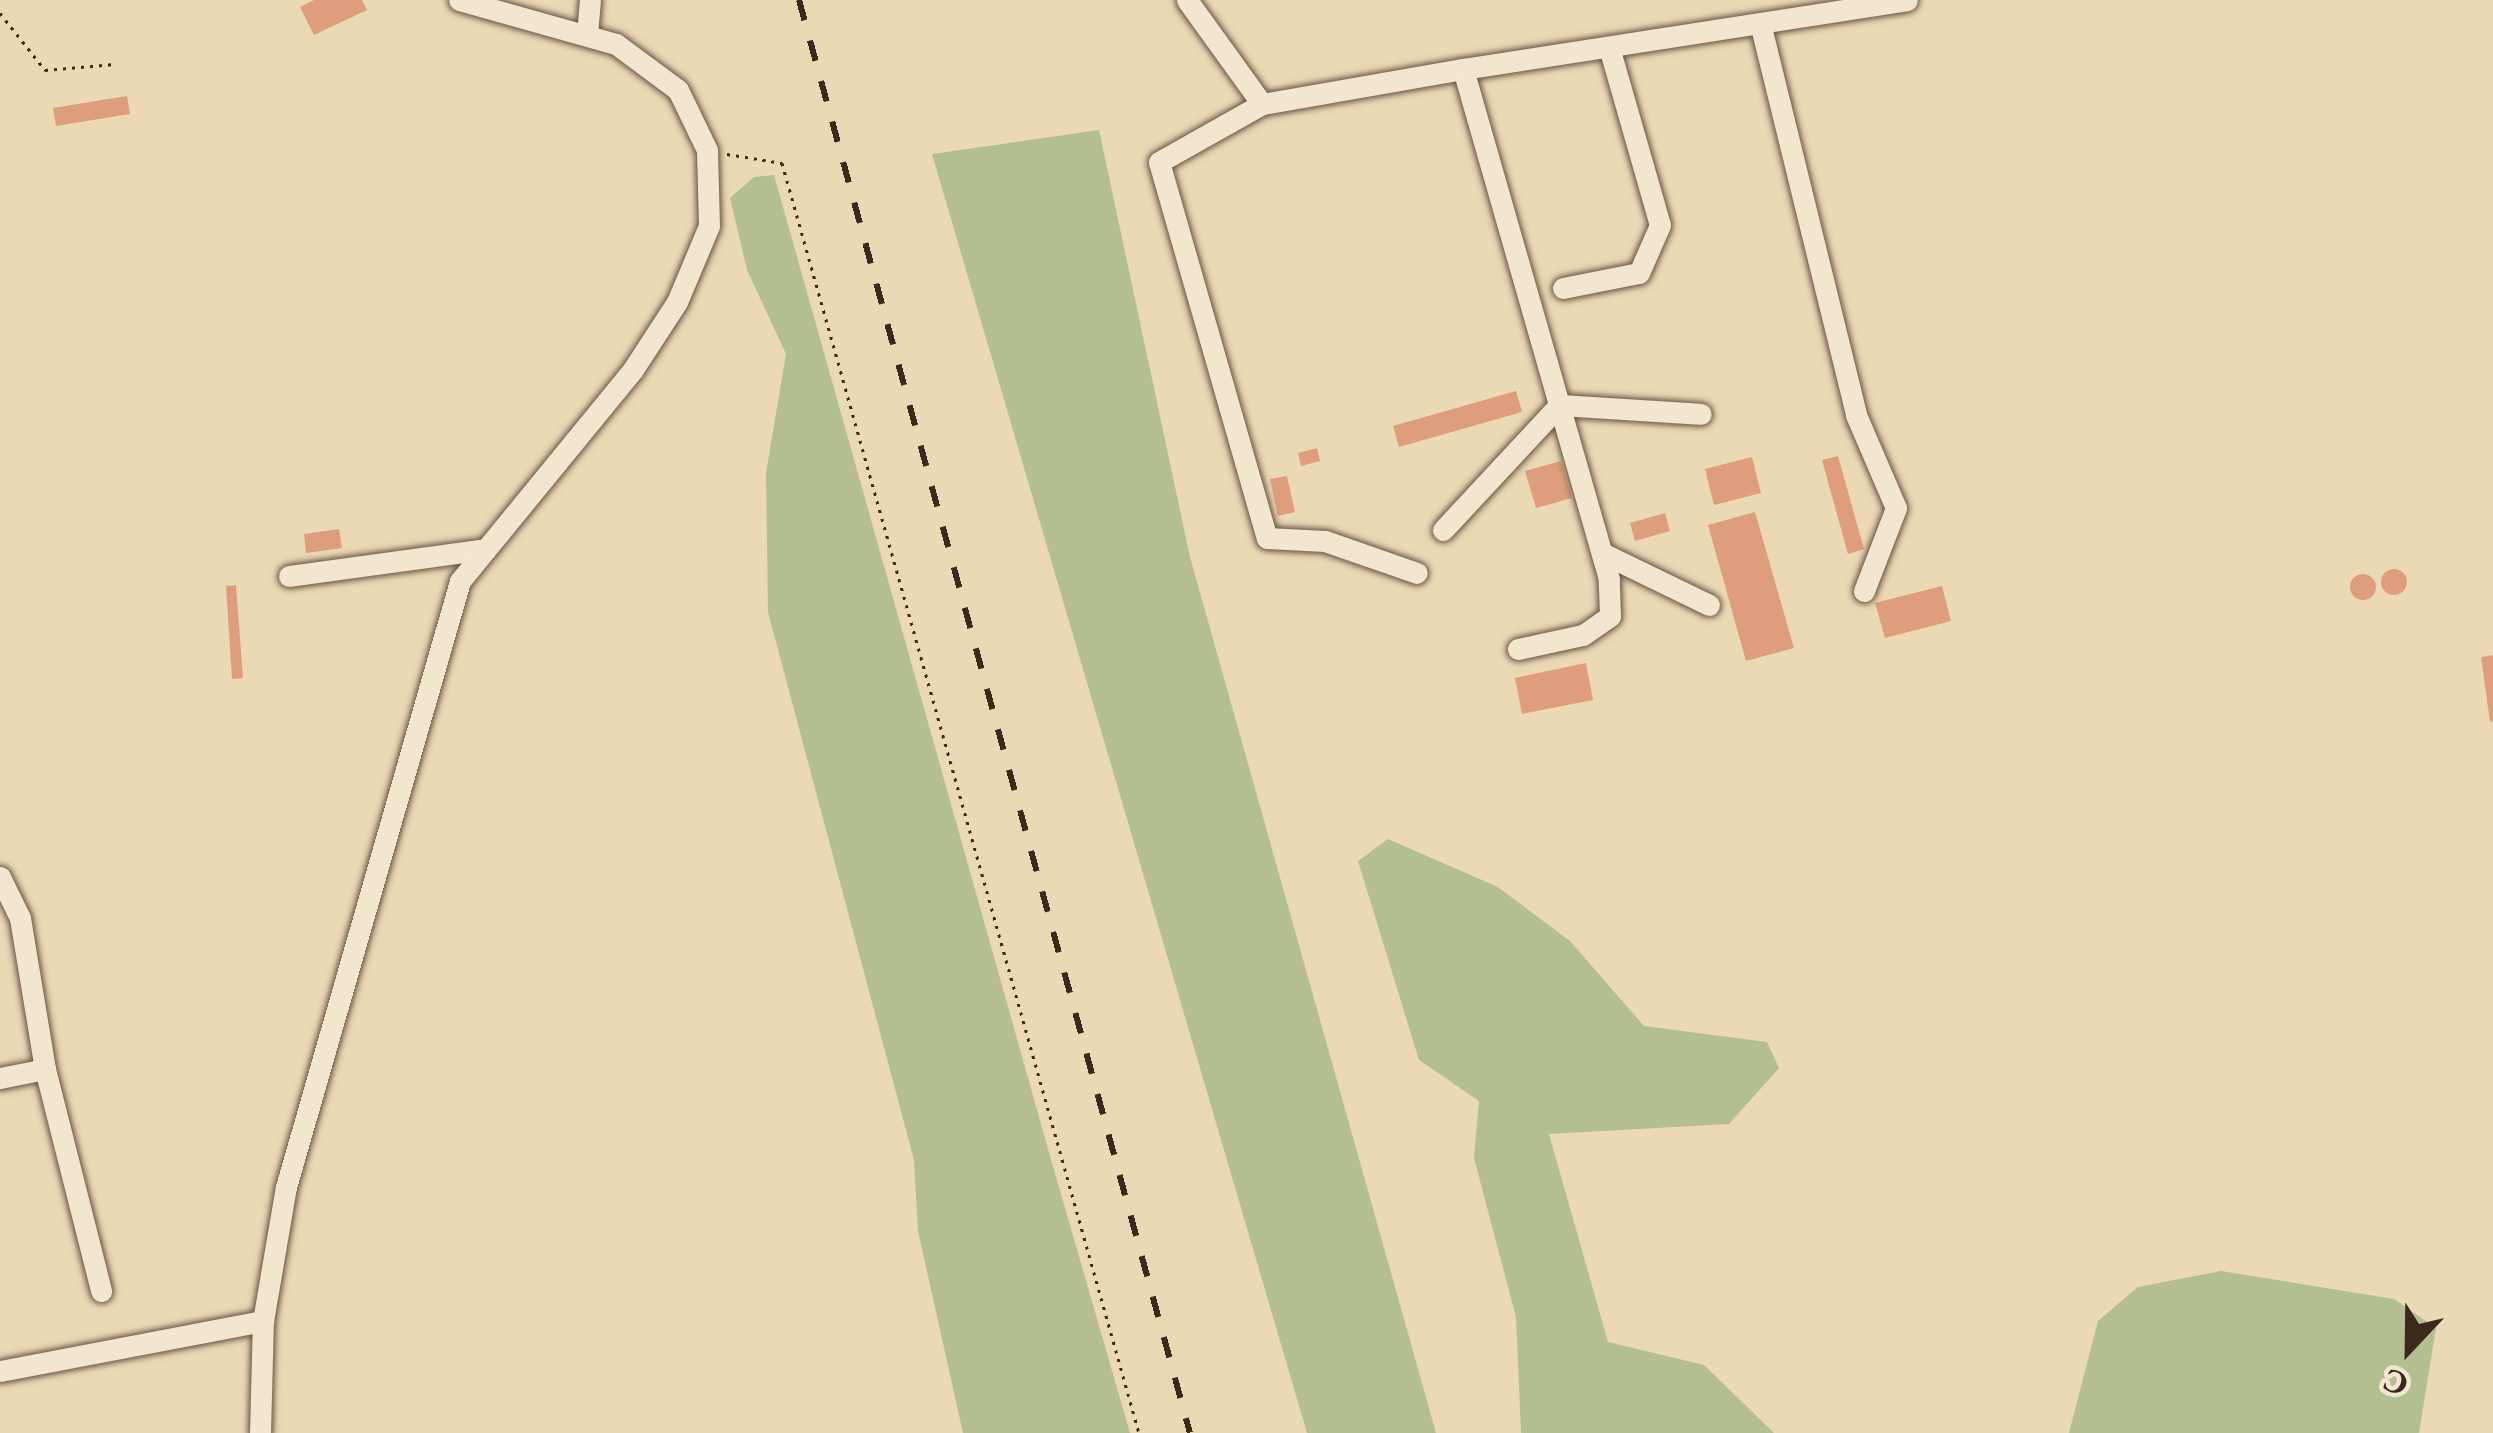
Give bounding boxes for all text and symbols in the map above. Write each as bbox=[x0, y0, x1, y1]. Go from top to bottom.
north arrow bbox=[2349, 1289, 2469, 1409]
text: С bbox=[2376, 1359, 2414, 1407]

